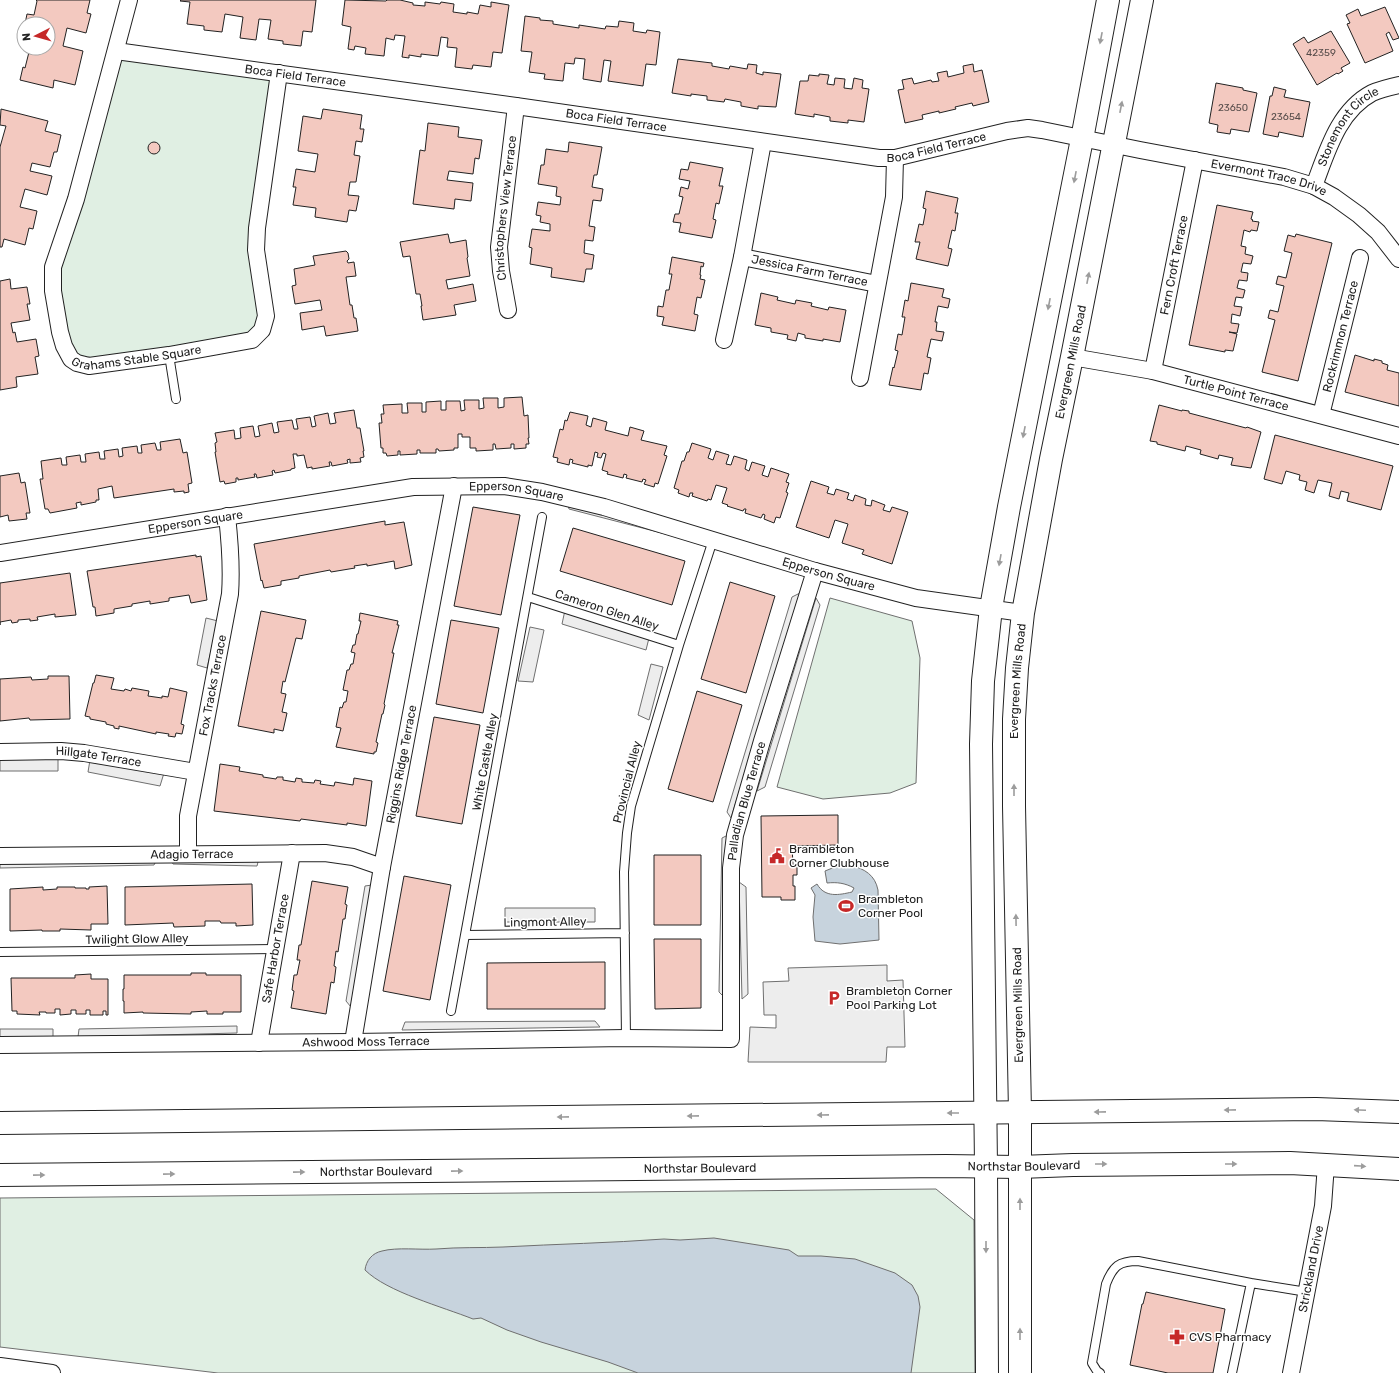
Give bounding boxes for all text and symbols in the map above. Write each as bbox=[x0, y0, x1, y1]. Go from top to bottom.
north arrow bbox=[16, 16, 56, 56]
text: N bbox=[20, 32, 33, 42]
one-way arrow bbox=[1098, 32, 1104, 44]
house number: 42359 bbox=[1306, 47, 1336, 59]
street label: Boca Field Terrace bbox=[244, 62, 347, 90]
street label: Stonemont Circle bbox=[1315, 84, 1381, 168]
one-way arrow bbox=[1119, 101, 1125, 113]
house number: 23650 bbox=[1218, 102, 1248, 114]
street label: Boca Field Terrace bbox=[565, 106, 668, 135]
house number: 23654 bbox=[1271, 111, 1301, 123]
street label: Boca Field Terrace bbox=[887, 129, 988, 165]
street label: Christophers View Terrace bbox=[492, 134, 519, 282]
street label: Evermont Trace Drive bbox=[1210, 156, 1330, 199]
one-way arrow bbox=[1071, 171, 1077, 183]
street label: Fern Croft Terrace bbox=[1157, 214, 1191, 316]
street label: Jessica Farm Terrace bbox=[750, 252, 869, 289]
one-way arrow bbox=[1085, 272, 1091, 284]
street label: Rockrimmon Terrace bbox=[1320, 279, 1361, 394]
one-way arrow bbox=[1046, 298, 1052, 310]
street label: Evergreen Mills Road bbox=[1052, 304, 1089, 420]
street label: Grahams Stable Square bbox=[69, 342, 203, 373]
street label: Turtle Point Terrace bbox=[1182, 372, 1291, 414]
one-way arrow bbox=[1021, 426, 1027, 438]
street label: Epperson Square bbox=[469, 479, 565, 504]
street label: Epperson Square bbox=[147, 507, 244, 536]
one-way arrow bbox=[997, 553, 1003, 566]
street label: Epperson Square bbox=[781, 554, 877, 594]
street label: Cameron Glen Alley bbox=[553, 587, 661, 633]
street label: Evergreen Mills Road bbox=[1007, 623, 1029, 739]
street label: Fox Tracks Terrace bbox=[196, 633, 229, 737]
street label: Riggins Ridge Terrace bbox=[383, 703, 420, 825]
street label: White Castle Alley bbox=[470, 712, 501, 812]
street label: Provincial Alley bbox=[610, 739, 644, 825]
street label: Palladian Blue Terrace bbox=[725, 740, 769, 861]
street label: Hillgate Terrace bbox=[56, 744, 143, 770]
one-way arrow bbox=[1011, 783, 1017, 796]
place label: Brambleton Corner Clubhouse bbox=[789, 842, 889, 870]
street label: Adagio Terrace bbox=[150, 847, 234, 862]
public building icon: Brambleton Corner Clubhouse bbox=[768, 847, 786, 865]
street label: Safe Harbor Terrace bbox=[259, 892, 292, 1004]
place label: Brambleton Corner Pool bbox=[858, 892, 923, 920]
sports icon: Brambleton Corner Pool bbox=[837, 897, 855, 915]
one-way arrow bbox=[1013, 913, 1019, 926]
street label: Lingmont Alley bbox=[503, 914, 587, 930]
street label: Twilight Glow Alley bbox=[85, 931, 189, 947]
street label: Evergreen Mills Road bbox=[1010, 947, 1026, 1063]
place label: Brambleton Corner Pool Parking Lot bbox=[846, 984, 953, 1012]
parking icon: Brambleton Corner Pool Parking Lot bbox=[825, 989, 843, 1007]
street label: Ashwood Moss Terrace bbox=[302, 1034, 430, 1049]
one-way arrow bbox=[1223, 1107, 1236, 1113]
one-way arrow bbox=[1353, 1107, 1366, 1113]
one-way arrow bbox=[1093, 1109, 1106, 1115]
one-way arrow bbox=[946, 1110, 959, 1116]
one-way arrow bbox=[816, 1112, 829, 1118]
one-way arrow bbox=[686, 1113, 699, 1119]
one-way arrow bbox=[556, 1114, 569, 1120]
street label: Northstar Boulevard bbox=[967, 1158, 1080, 1174]
street label: Northstar Boulevard bbox=[644, 1161, 756, 1176]
one-way arrow bbox=[1095, 1161, 1108, 1167]
one-way arrow bbox=[1225, 1161, 1238, 1167]
one-way arrow bbox=[1354, 1163, 1367, 1170]
street label: Northstar Boulevard bbox=[320, 1164, 432, 1179]
one-way arrow bbox=[451, 1168, 464, 1174]
one-way arrow bbox=[293, 1169, 306, 1175]
one-way arrow bbox=[163, 1171, 176, 1177]
one-way arrow bbox=[33, 1172, 46, 1178]
one-way arrow bbox=[1017, 1197, 1023, 1210]
street label: Strickland Drive bbox=[1296, 1224, 1326, 1314]
one-way arrow bbox=[983, 1241, 989, 1254]
one-way arrow bbox=[1016, 1328, 1023, 1340]
pharmacy icon: CVS Pharmacy bbox=[1168, 1328, 1186, 1346]
place label: CVS Pharmacy bbox=[1189, 1330, 1272, 1344]

